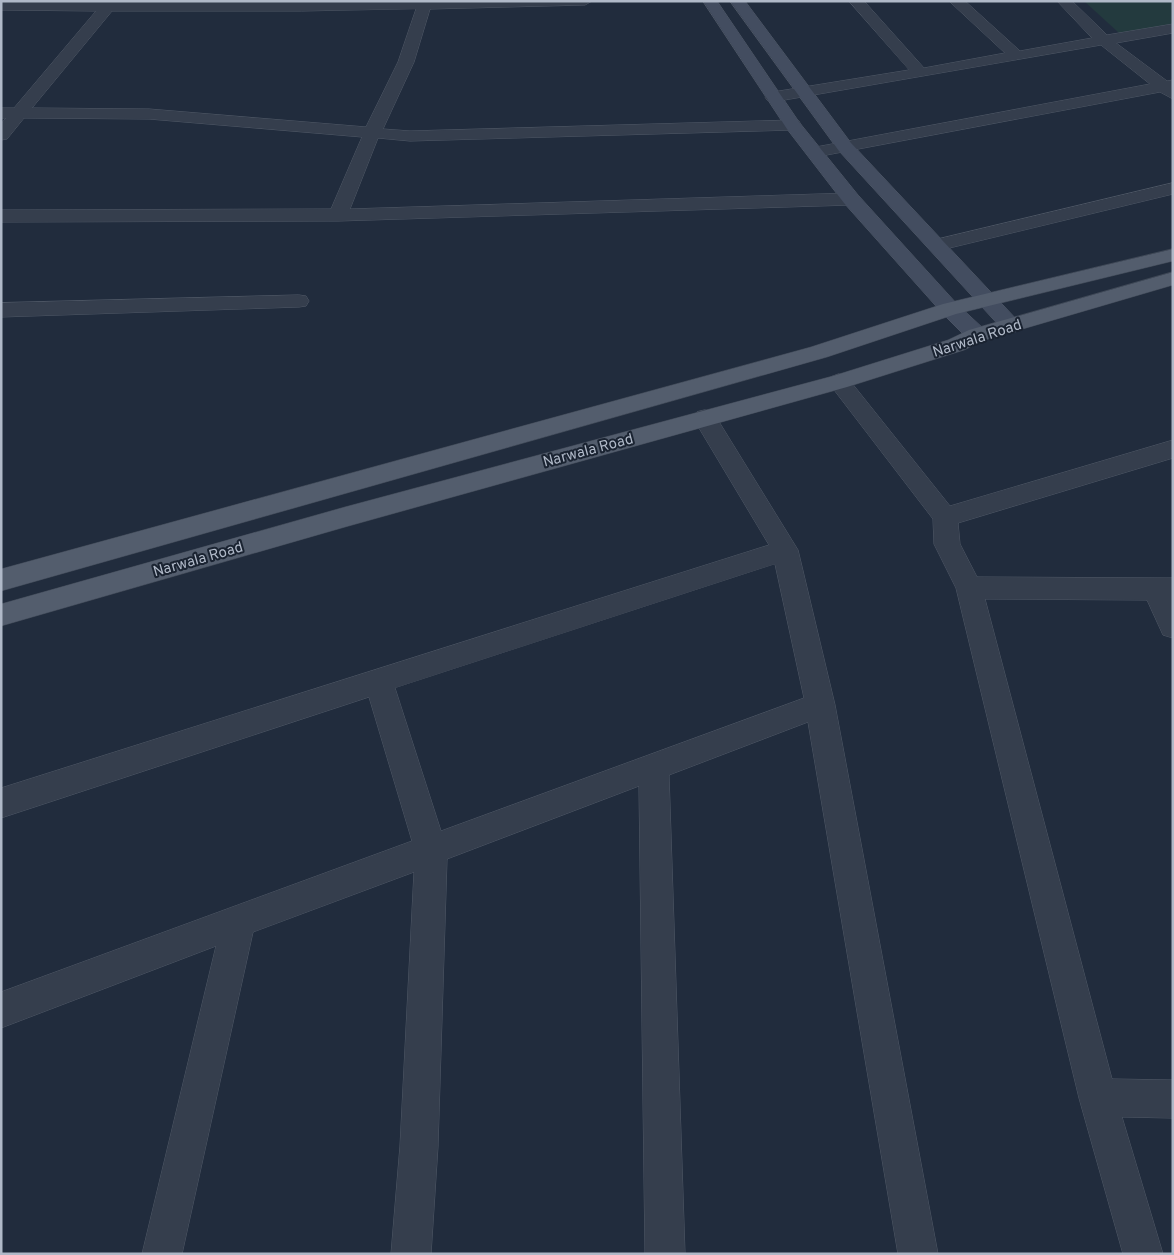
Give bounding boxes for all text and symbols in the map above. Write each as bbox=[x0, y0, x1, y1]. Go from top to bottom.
street label: Narwala Road bbox=[930, 316, 1024, 363]
street label: Narwala Road bbox=[541, 430, 636, 473]
street label: Narwala Road bbox=[151, 539, 246, 582]

